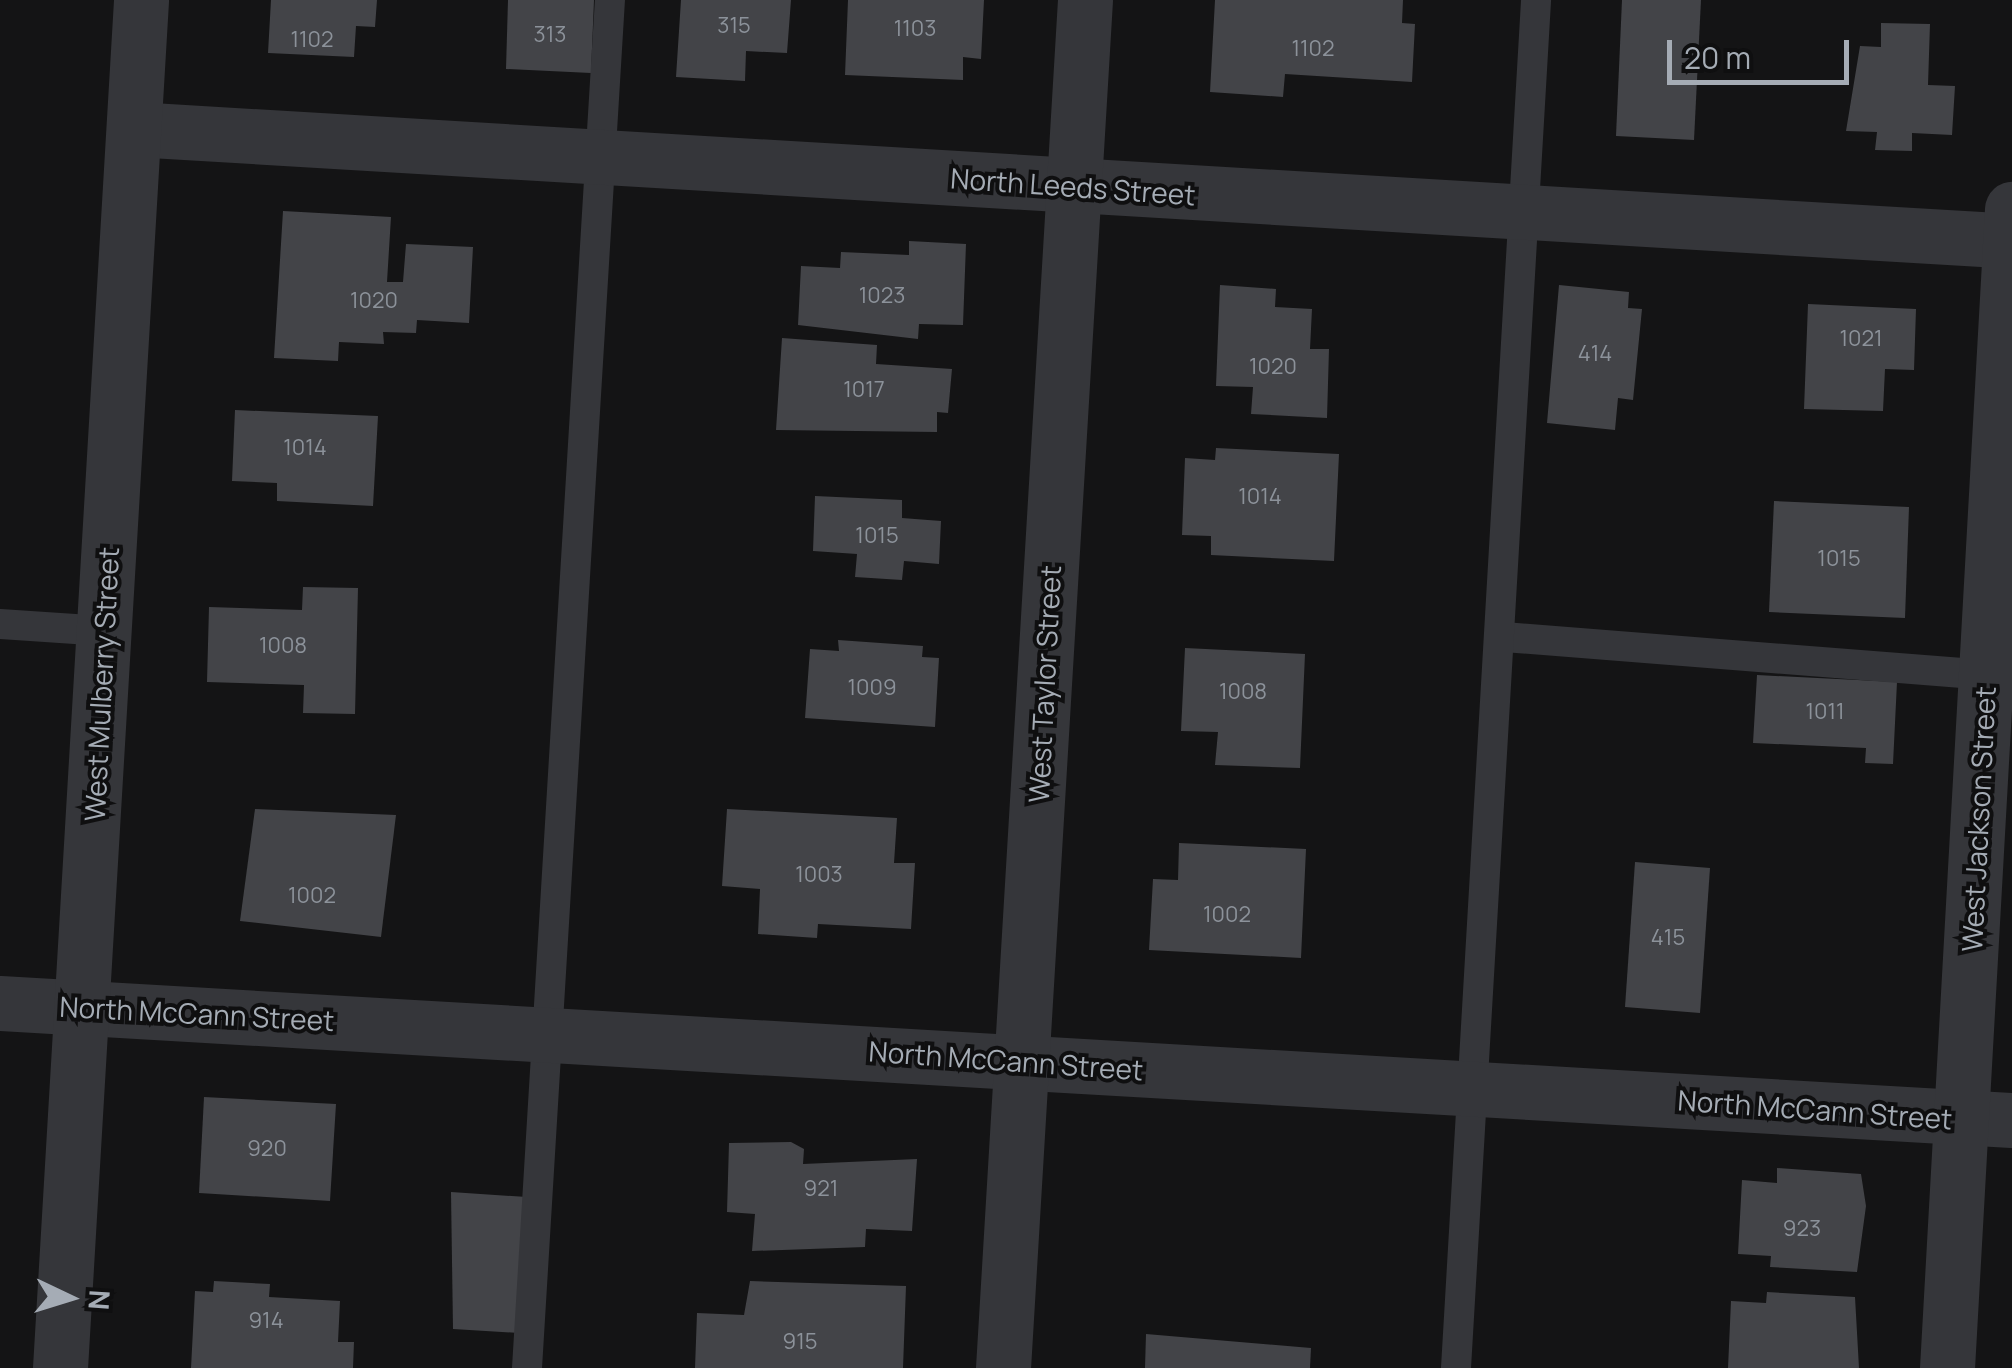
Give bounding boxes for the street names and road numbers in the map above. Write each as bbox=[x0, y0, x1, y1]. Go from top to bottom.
street label: North Leeds Street bbox=[949, 161, 1197, 211]
street label: West Mulberry Street bbox=[77, 546, 125, 822]
street label: West Taylor Street bbox=[1021, 564, 1067, 804]
street label: West Jackson Street bbox=[1954, 685, 2002, 953]
street label: North McCann Street bbox=[59, 989, 335, 1037]
street label: North McCann Street bbox=[868, 1034, 1144, 1086]
street label: North McCann Street bbox=[1677, 1083, 1953, 1135]

